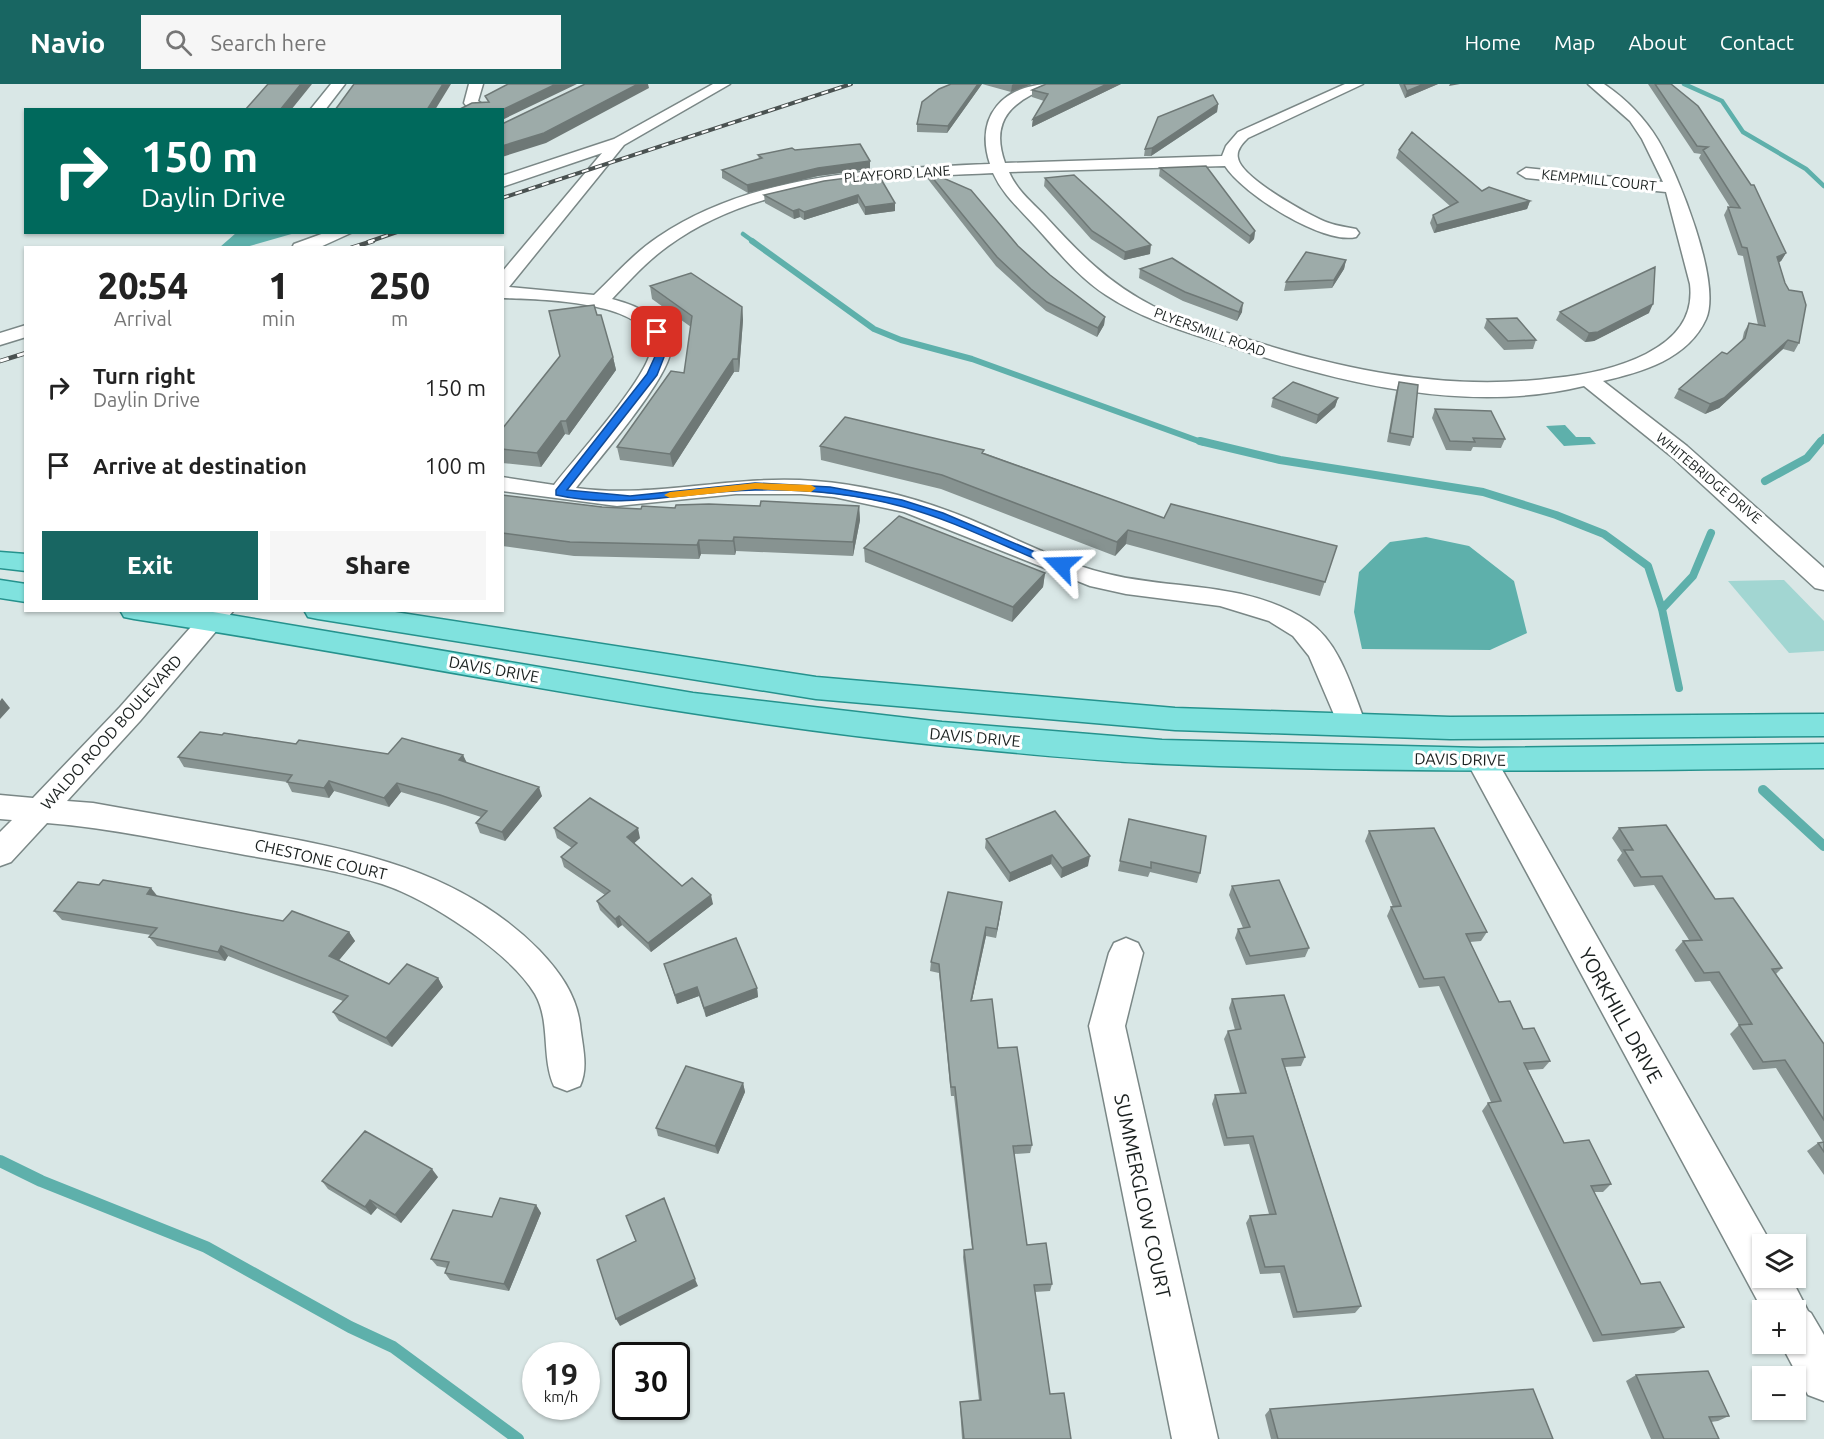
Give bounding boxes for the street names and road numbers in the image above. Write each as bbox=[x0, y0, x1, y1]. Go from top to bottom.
street label: PLAYFORD LANE bbox=[843, 162, 951, 186]
street label: KEMPMILL COURT bbox=[1541, 166, 1657, 194]
street label: PLYERSMILL ROAD bbox=[1152, 304, 1268, 360]
street label: WHITEBRIDGE DRIVE bbox=[1653, 429, 1765, 527]
street label: WALDO ROOD BOULEVARD bbox=[37, 651, 185, 813]
street label: DAVIS DRIVE bbox=[447, 652, 541, 686]
street label: DAVIS DRIVE bbox=[929, 724, 1021, 750]
street label: DAVIS DRIVE bbox=[1414, 749, 1506, 769]
street label: CHESTONE COURT bbox=[253, 835, 389, 883]
street label: YORKHILL DRIVE bbox=[1574, 943, 1668, 1087]
street label: SUMMERGLOW COURT bbox=[1110, 1092, 1176, 1300]

